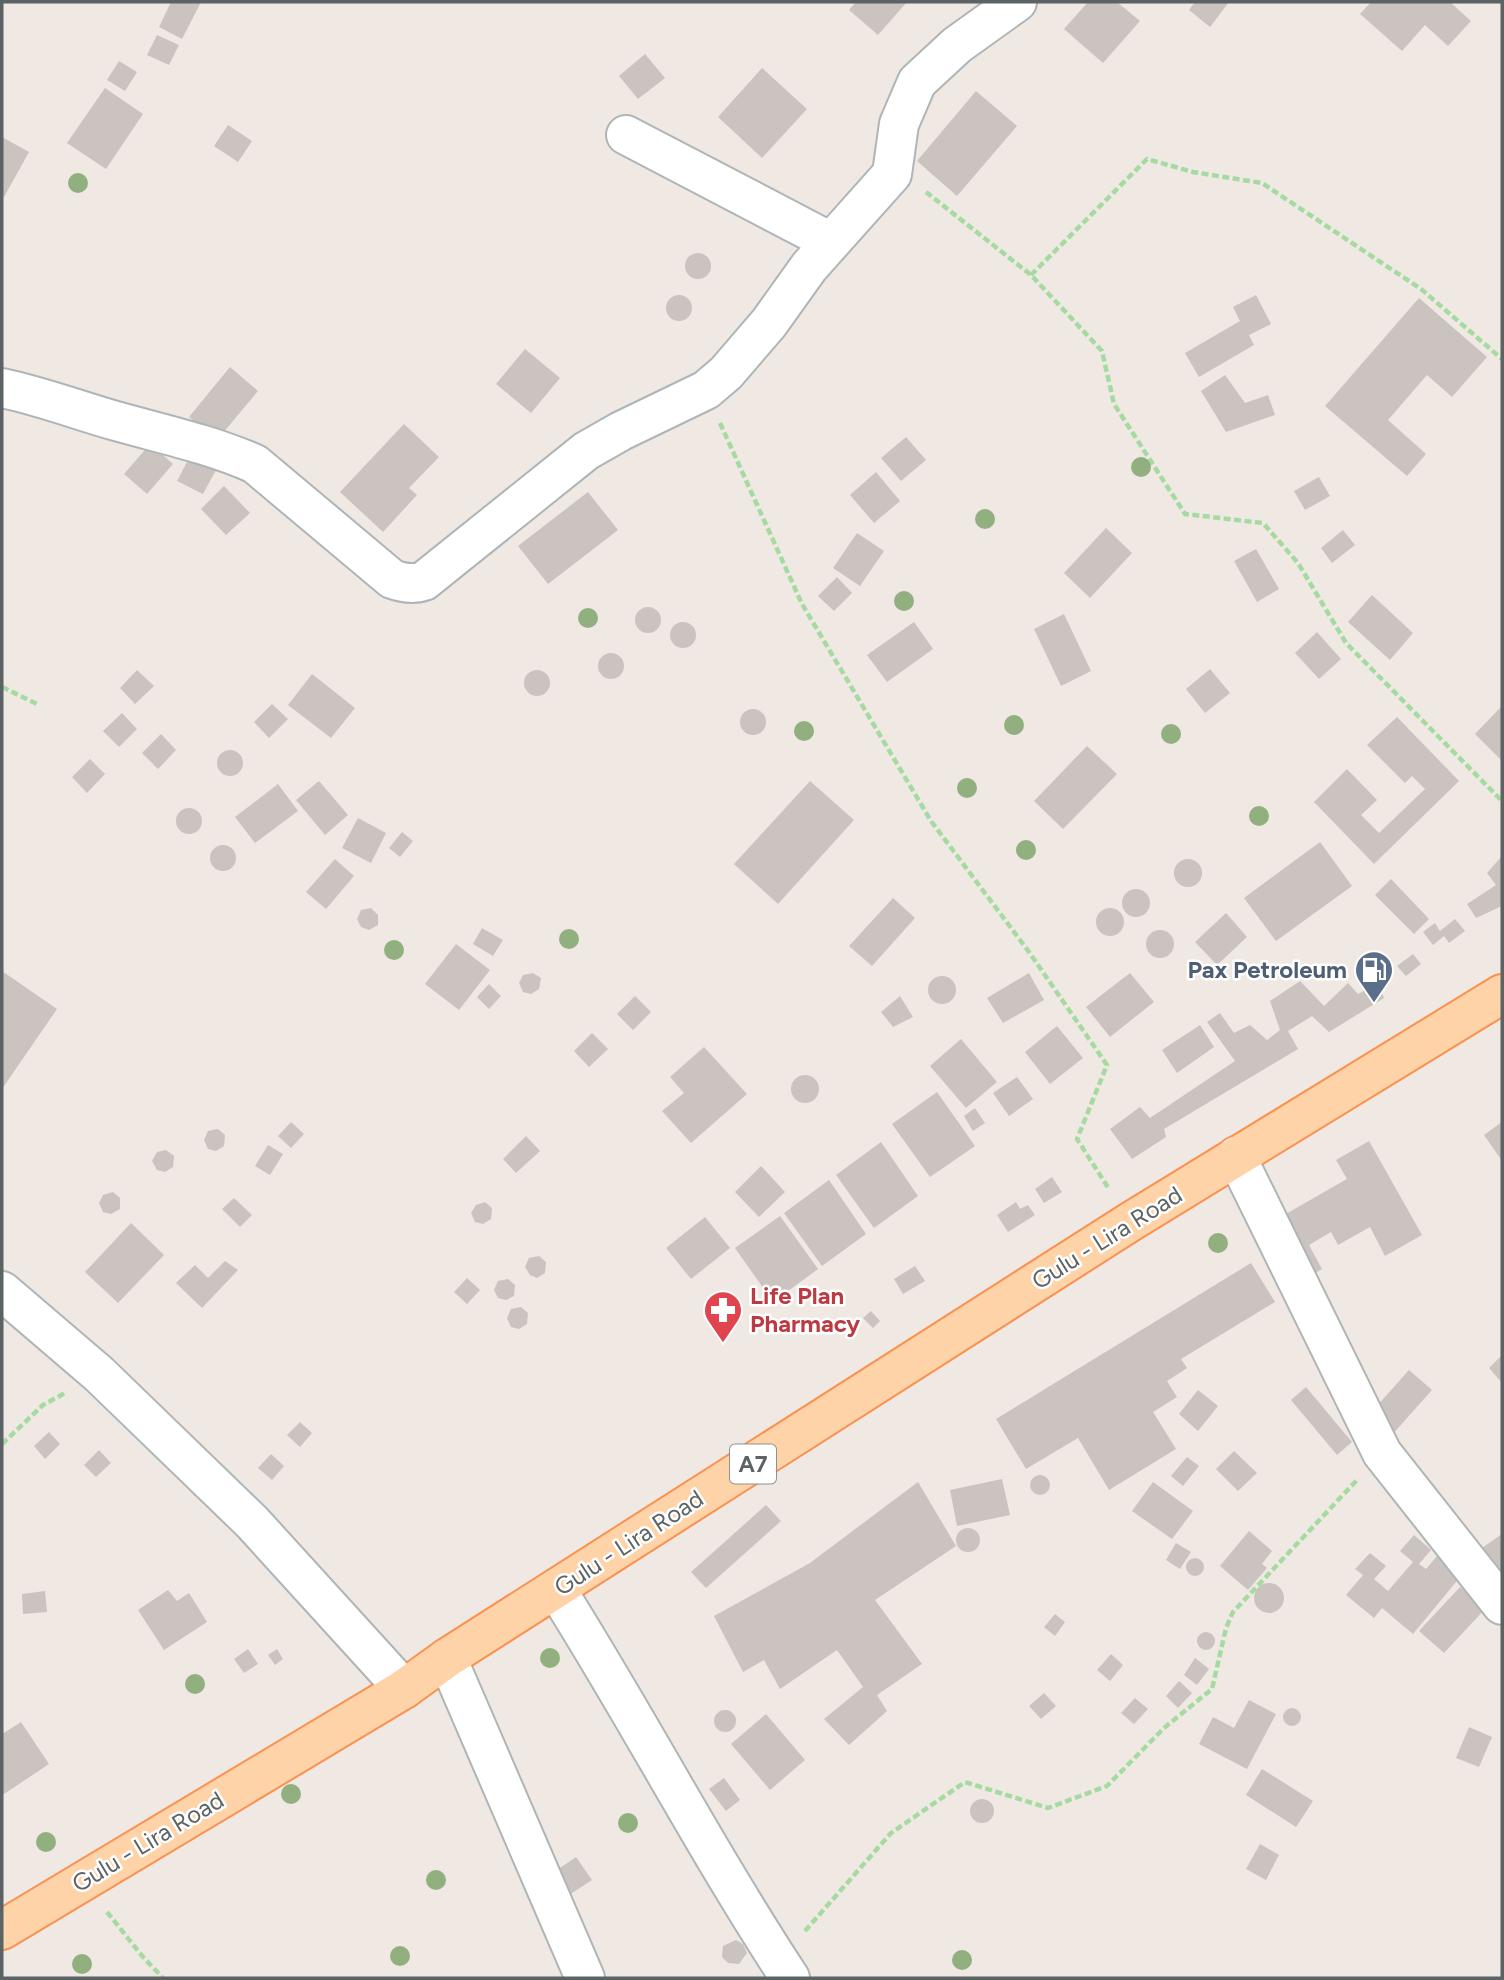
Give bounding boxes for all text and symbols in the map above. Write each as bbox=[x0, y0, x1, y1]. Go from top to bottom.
fuel station icon: Pax Petroleum bbox=[1353, 949, 1395, 1004]
place label: Pax Petroleum bbox=[1187, 955, 1347, 984]
street label: Gulu - Lira Road bbox=[1026, 1180, 1187, 1295]
place label: Life Plan Pharmacy bbox=[750, 1281, 860, 1338]
pharmacy icon: Life Plan Pharmacy bbox=[702, 1289, 744, 1344]
road number: A7 bbox=[730, 1444, 776, 1484]
street label: Gulu - Lira Road bbox=[549, 1484, 709, 1602]
street label: Gulu - Lira Road bbox=[67, 1785, 229, 1898]

